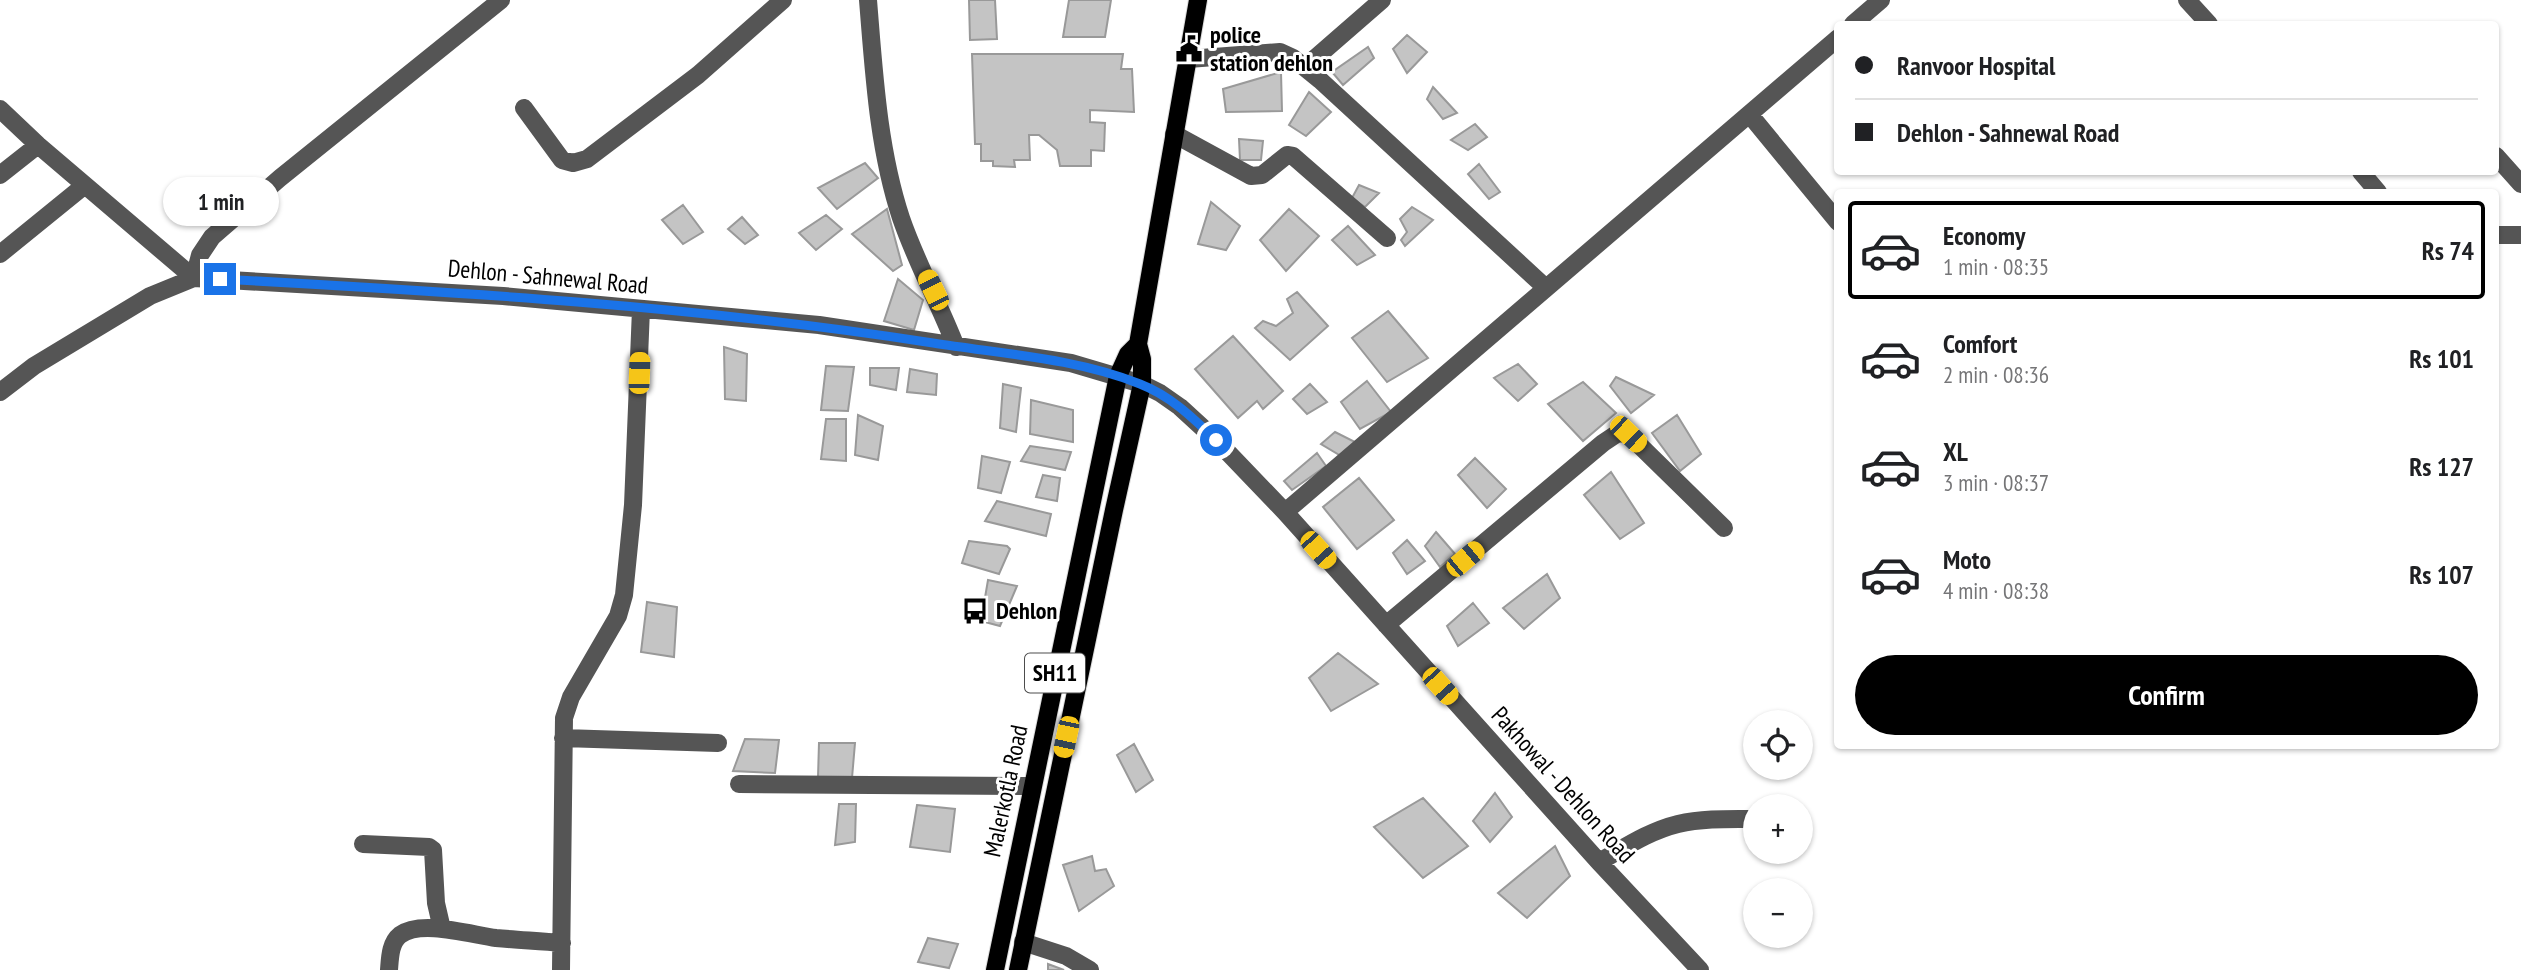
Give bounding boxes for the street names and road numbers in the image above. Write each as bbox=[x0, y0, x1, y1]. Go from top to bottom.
street label: Dehlon - Sahnewal Road bbox=[447, 252, 650, 301]
road number: SH11 bbox=[1025, 653, 1085, 692]
street label: Pakhowal - Dehlon Road bbox=[1485, 700, 1642, 869]
street label: Malerkotla Road bbox=[976, 722, 1035, 860]

